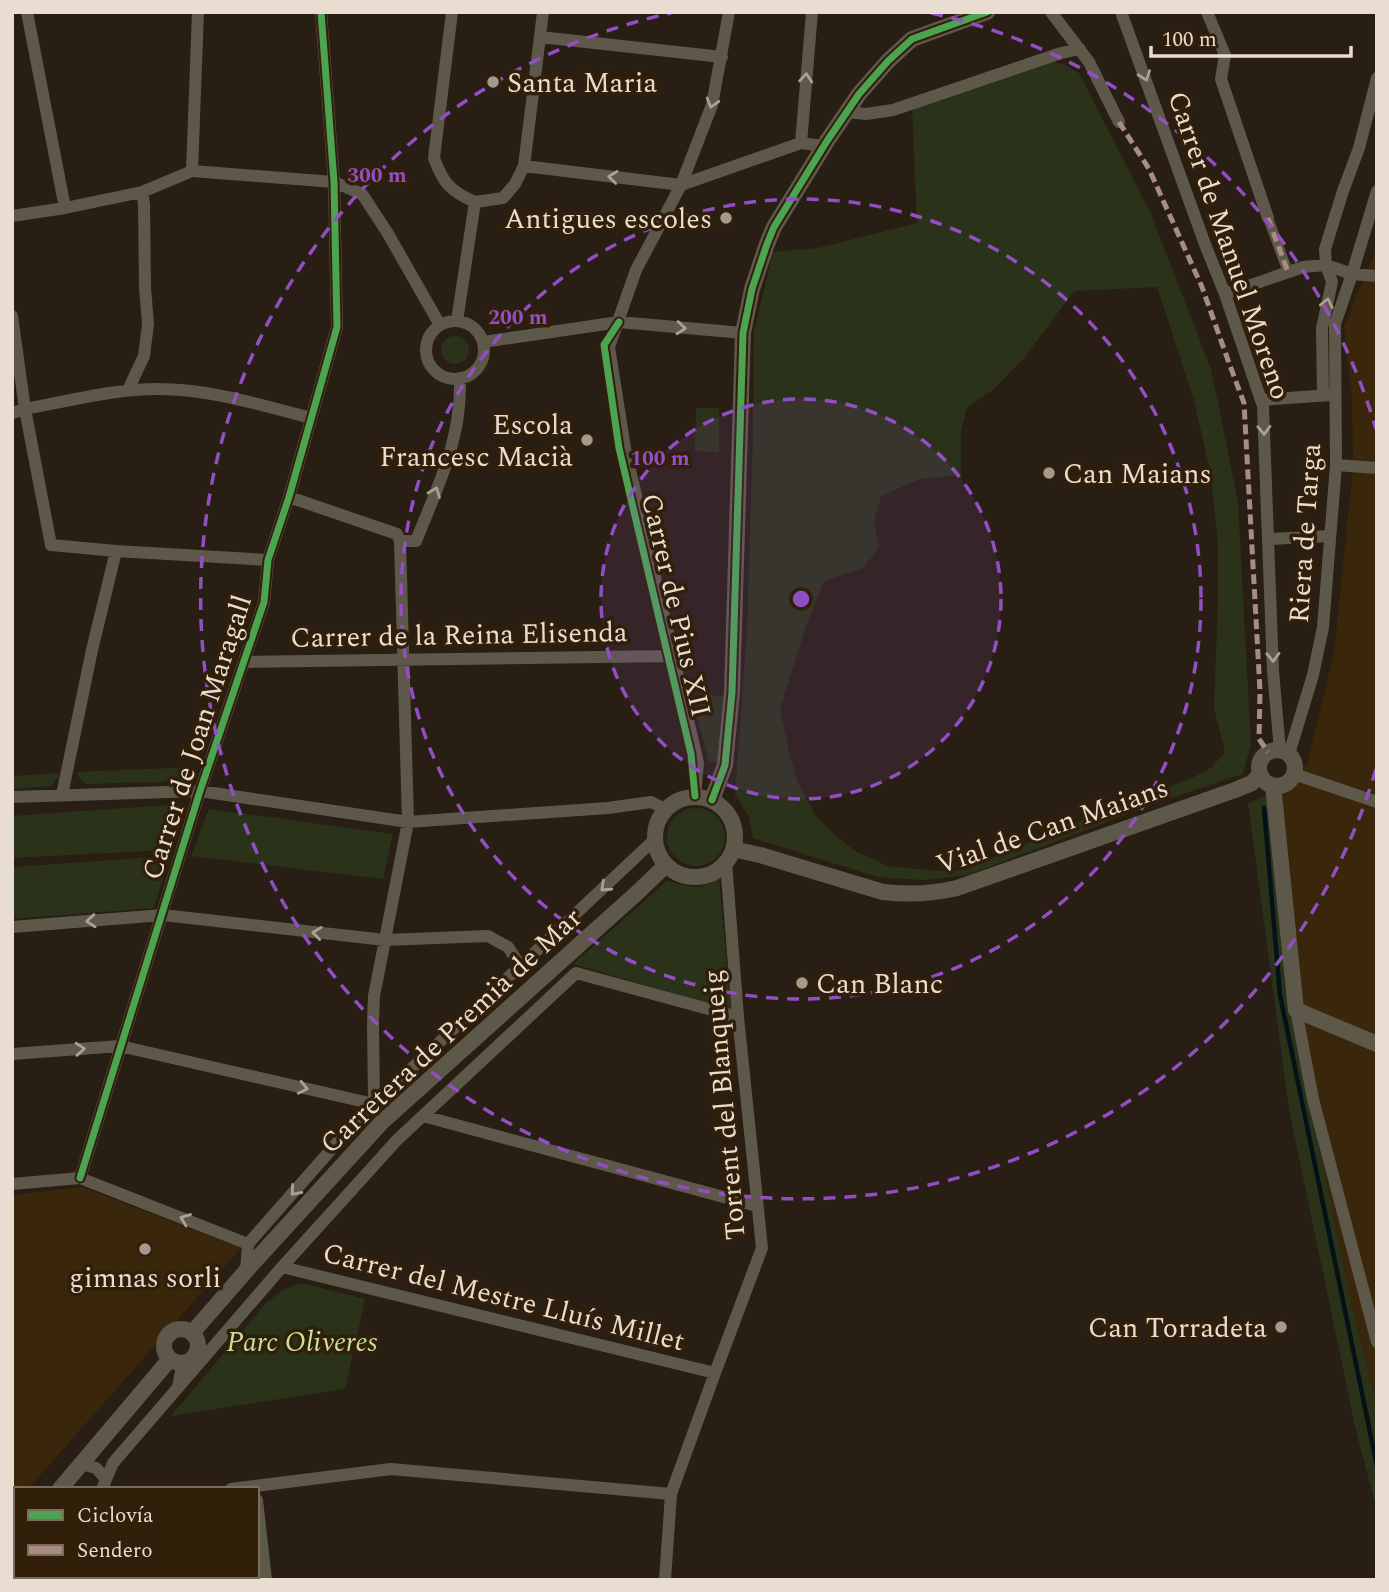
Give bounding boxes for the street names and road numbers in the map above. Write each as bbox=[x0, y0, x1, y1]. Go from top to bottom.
street label: Carrer de Manuel Moreno bbox=[1156, 86, 1302, 405]
street label: Riera de Targa bbox=[1278, 441, 1333, 625]
street label: Carrer de Pius XII bbox=[629, 489, 722, 721]
street label: Carrer de Joan Maragall bbox=[131, 589, 264, 885]
street label: Carrer de la Reina Elisenda bbox=[290, 611, 628, 660]
street label: Vial de Can Maians bbox=[931, 767, 1174, 886]
street label: Carretera de Premià de Mar bbox=[310, 898, 592, 1164]
street label: Torrent del Blanqueig bbox=[691, 968, 758, 1242]
street label: Carrer del Mestre Lluís Millet bbox=[318, 1232, 689, 1363]

